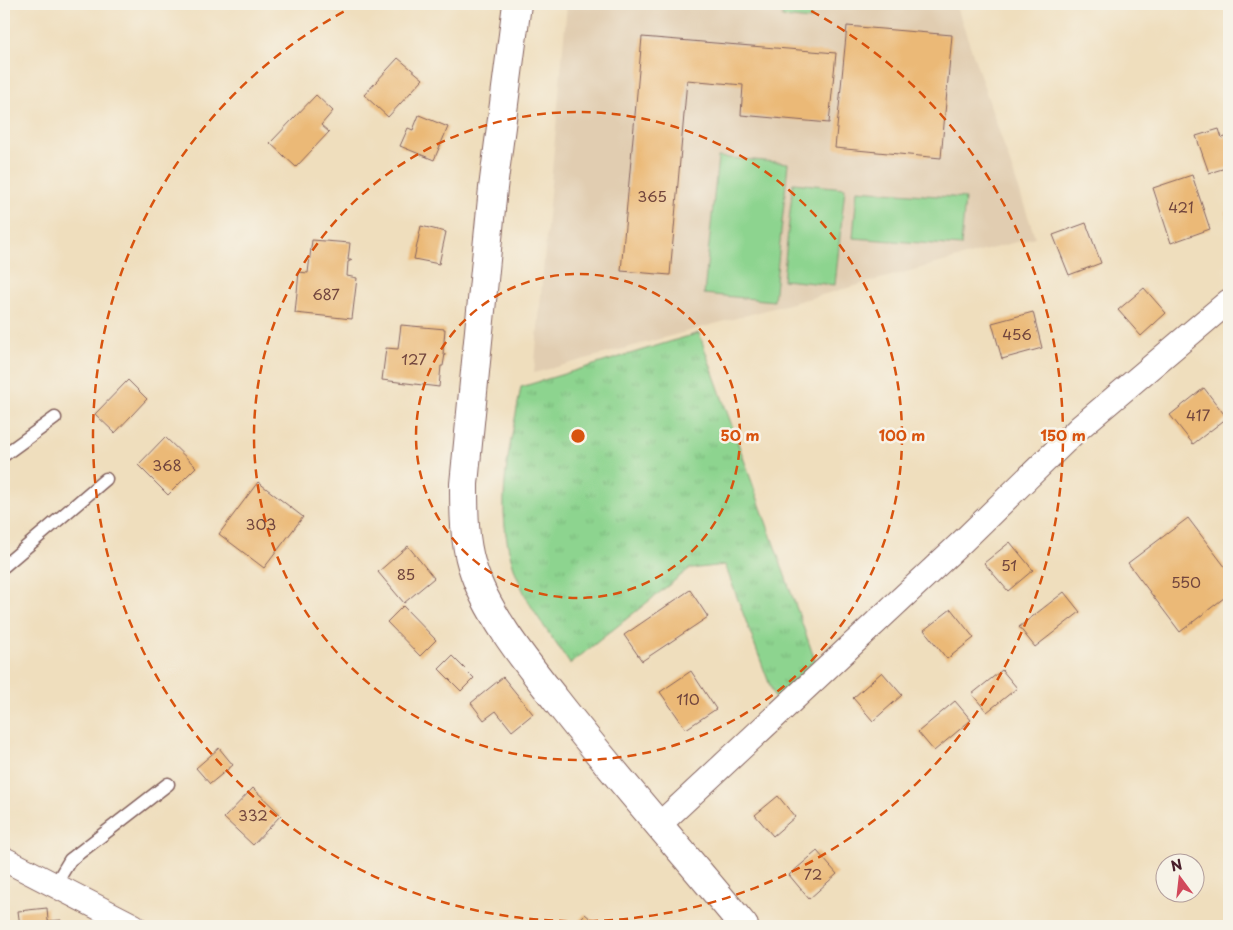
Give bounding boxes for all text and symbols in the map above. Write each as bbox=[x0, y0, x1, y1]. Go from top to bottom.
house number: 365 bbox=[637, 184, 667, 207]
house number: 421 bbox=[1168, 195, 1194, 218]
house number: 687 bbox=[312, 282, 340, 305]
house number: 456 bbox=[1002, 322, 1032, 345]
house number: 127 bbox=[401, 347, 427, 370]
house number: 417 bbox=[1186, 403, 1211, 426]
text: 50 m bbox=[721, 423, 759, 446]
text: 100 m bbox=[879, 423, 925, 446]
text: 150 m bbox=[1040, 423, 1086, 446]
centre of rings bbox=[569, 427, 587, 445]
house number: 368 bbox=[152, 453, 182, 476]
house number: 303 bbox=[246, 512, 276, 535]
house number: 51 bbox=[1001, 553, 1017, 576]
house number: 85 bbox=[397, 562, 415, 585]
house number: 550 bbox=[1171, 570, 1201, 593]
house number: 110 bbox=[676, 687, 700, 710]
house number: 332 bbox=[238, 803, 268, 826]
north arrow bbox=[1156, 852, 1206, 902]
text: N bbox=[1168, 853, 1185, 877]
house number: 72 bbox=[804, 862, 822, 885]

